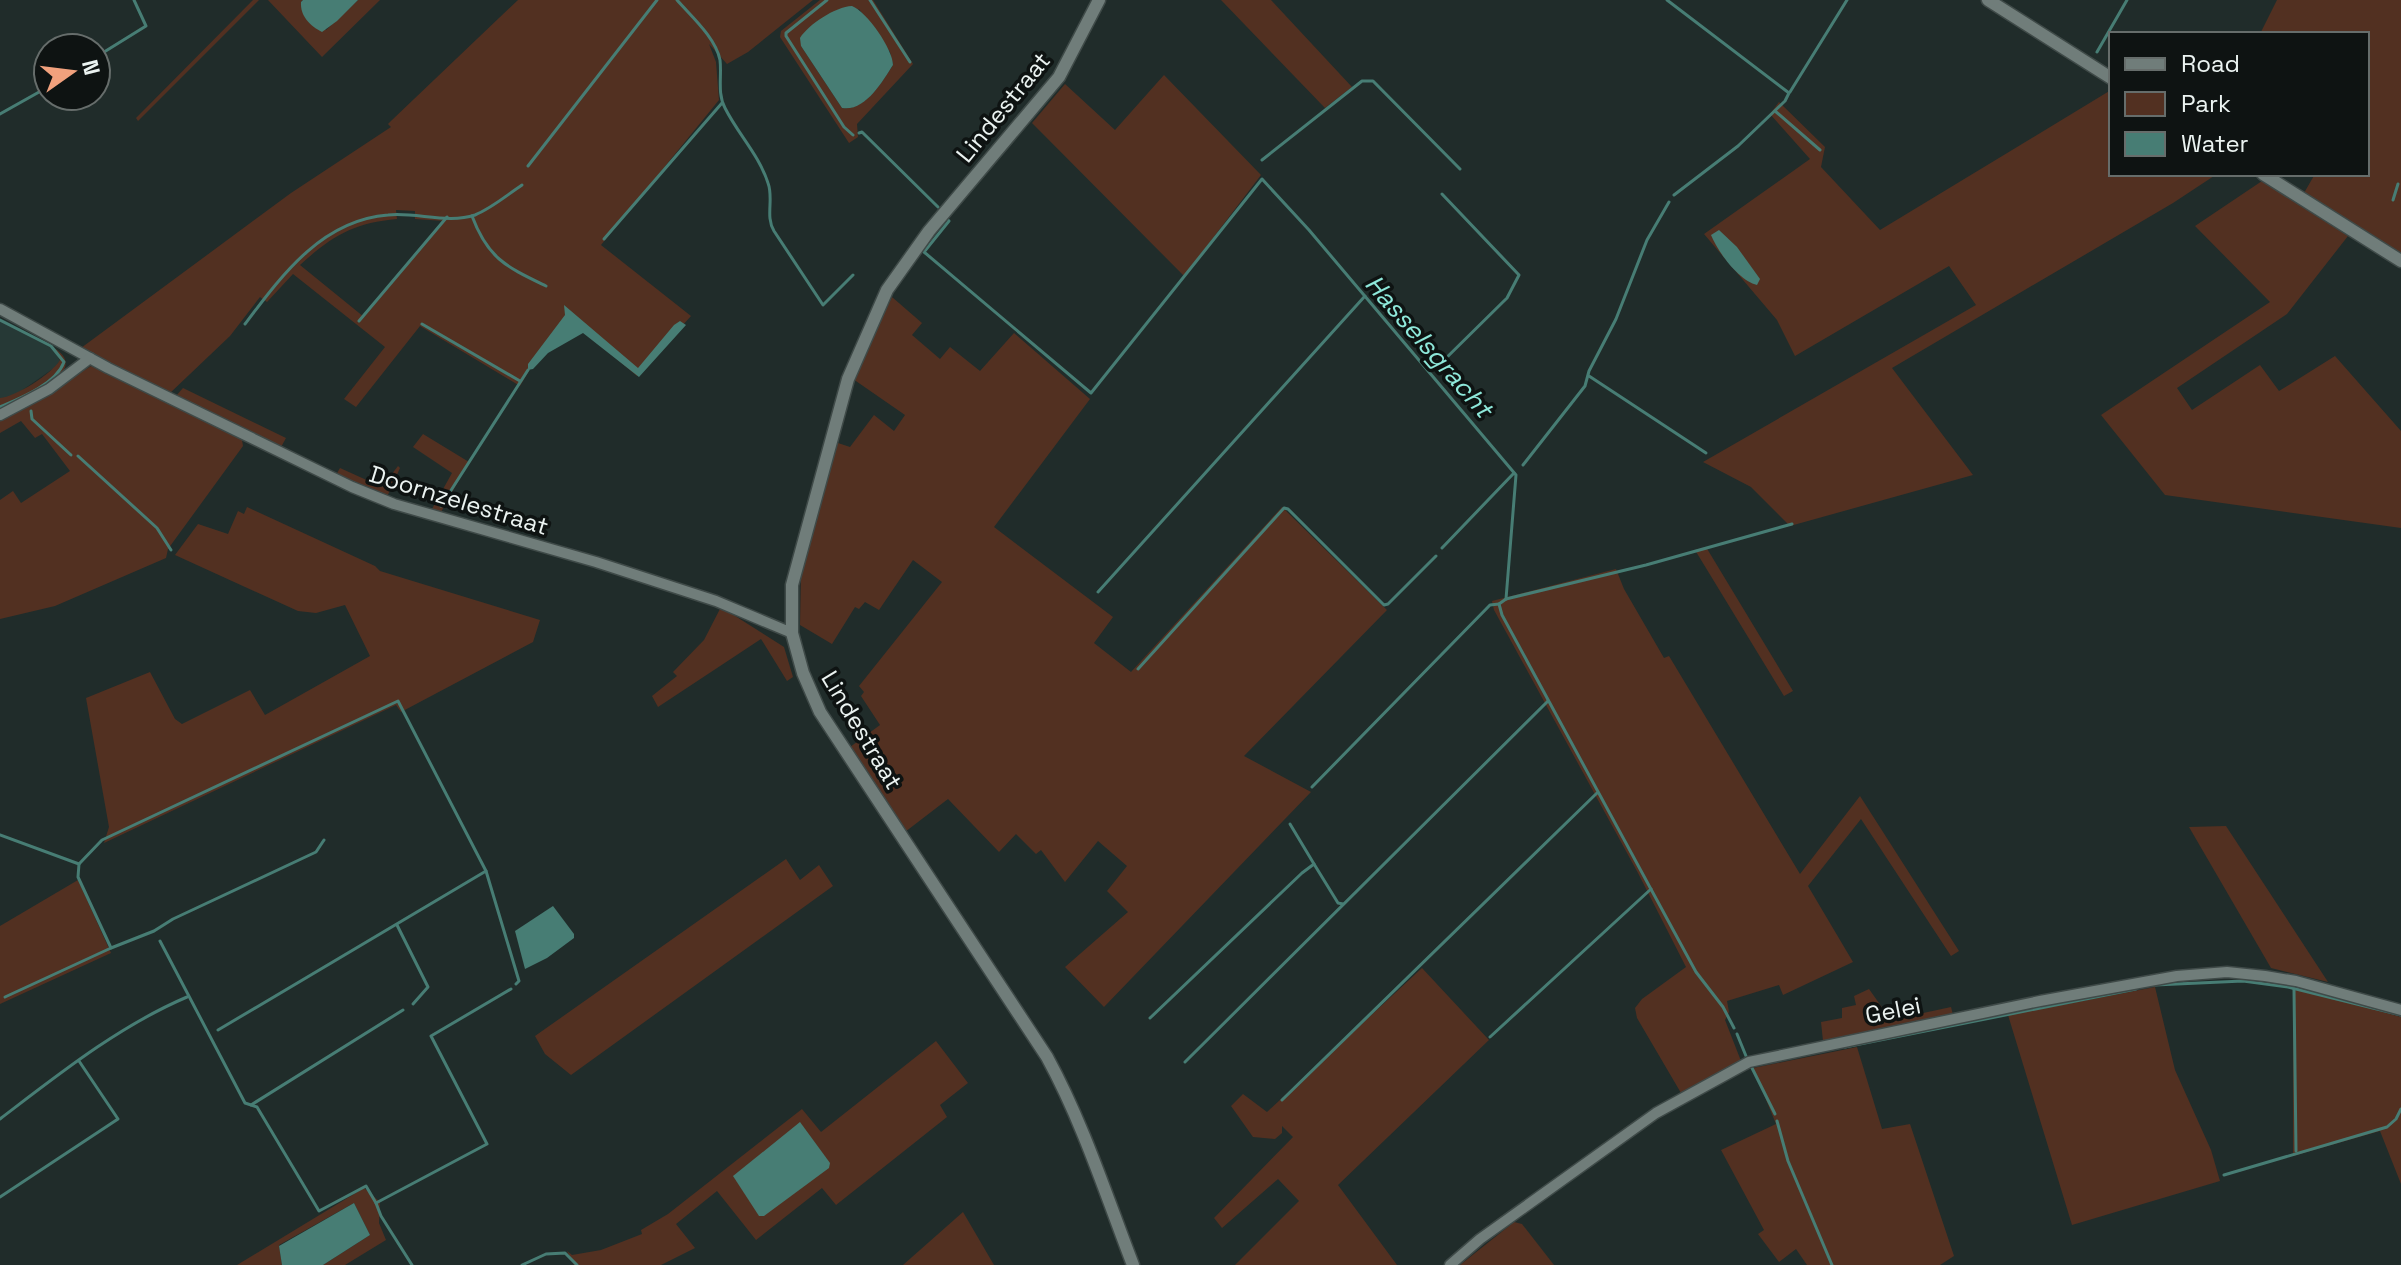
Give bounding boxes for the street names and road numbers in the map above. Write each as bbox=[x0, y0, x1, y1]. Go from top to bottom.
street label: Lindestraat bbox=[949, 45, 1057, 169]
street label: Doornzelestraat bbox=[366, 458, 552, 542]
street label: Lindestraat bbox=[814, 665, 910, 795]
street label: Gelei bbox=[1863, 989, 1923, 1031]

